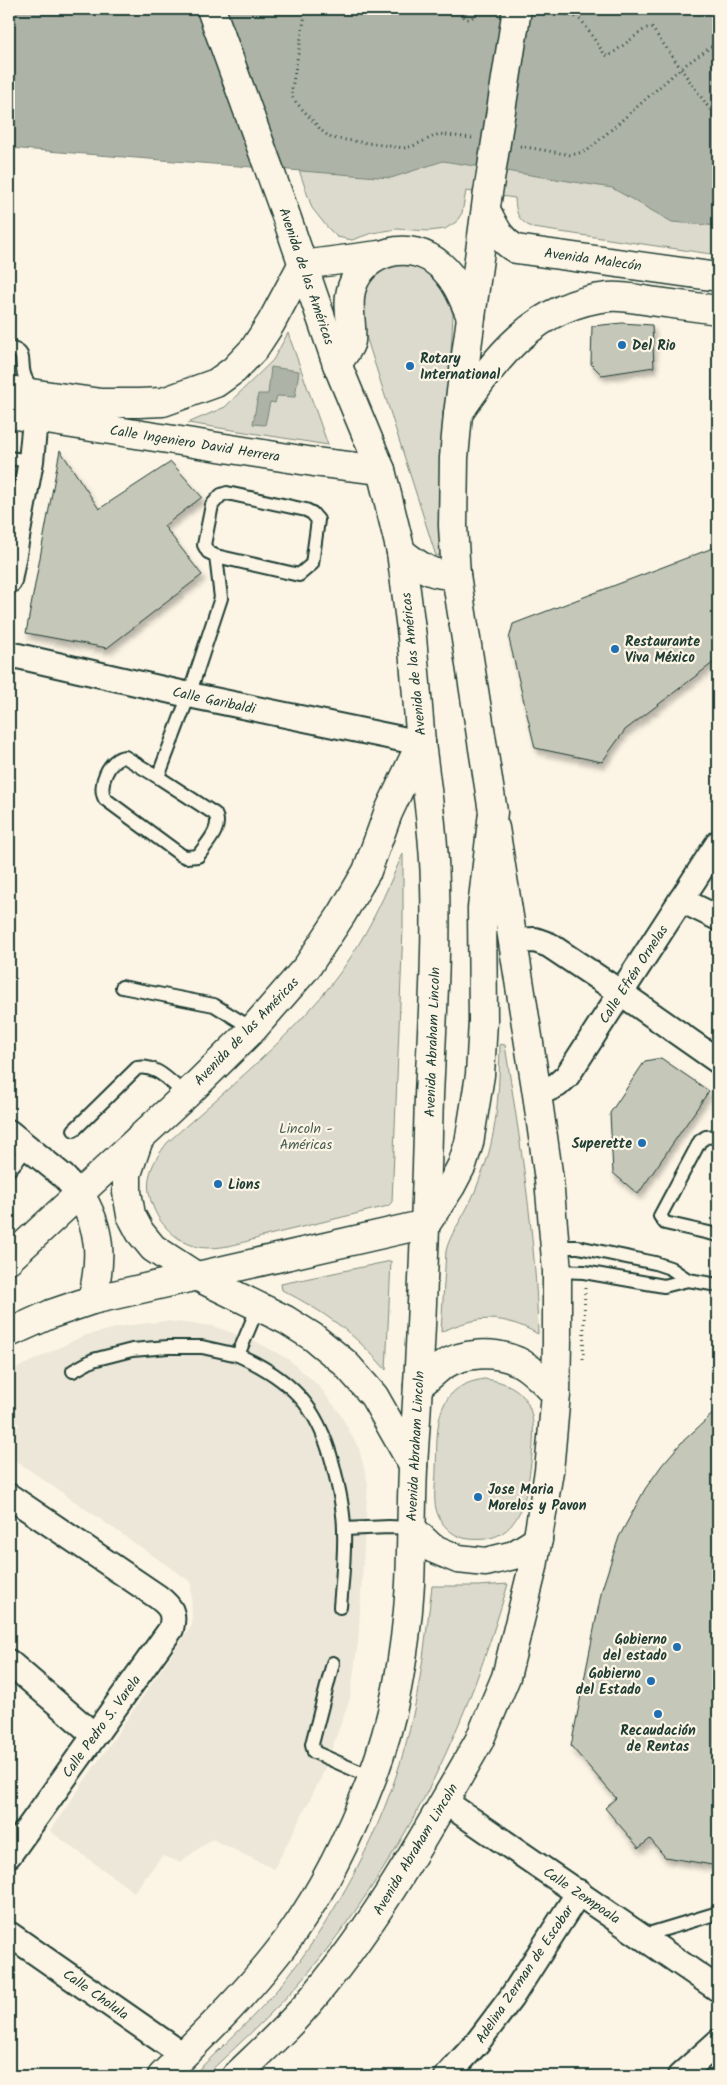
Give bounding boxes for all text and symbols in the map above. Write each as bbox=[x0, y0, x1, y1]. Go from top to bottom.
street label: Avenida de las Américas bbox=[272, 205, 340, 348]
street label: Avenida Malecón bbox=[543, 242, 643, 278]
place label: Del Rio bbox=[632, 335, 676, 357]
marker: Del Rio bbox=[616, 339, 628, 351]
place label: Rotary International bbox=[420, 348, 500, 386]
marker: Rotary International bbox=[404, 360, 416, 372]
street label: Calle Ingeniero David Herrera bbox=[108, 420, 282, 468]
street label: Avenida de las Américas bbox=[396, 591, 432, 736]
place label: Restaurante Viva México bbox=[625, 631, 700, 669]
marker: Restaurante Viva México bbox=[609, 643, 621, 655]
street label: Calle Garibaldi bbox=[170, 681, 258, 721]
street label: Calle Efrén Ornelas bbox=[594, 921, 674, 1028]
street label: Avenida Abraham Lincoln bbox=[419, 966, 447, 1118]
street label: Avenida de las Américas bbox=[189, 972, 305, 1091]
park label: Lincoln - Américas bbox=[279, 1118, 333, 1156]
place label: Superette bbox=[572, 1133, 632, 1155]
marker: Superette bbox=[636, 1137, 648, 1149]
place label: Lions bbox=[228, 1174, 260, 1196]
marker: Lions bbox=[212, 1178, 224, 1190]
street label: Avenida Abraham Lincoln bbox=[401, 1370, 431, 1522]
place label: Jose Maria Morelos y Pavon bbox=[488, 1479, 587, 1517]
marker: Jose Maria Morelos y Pavon bbox=[472, 1491, 484, 1503]
place label: Gobierno del estado bbox=[603, 1629, 668, 1667]
marker: Gobierno del estado bbox=[671, 1641, 683, 1653]
place label: Gobierno del Estado bbox=[576, 1663, 642, 1701]
street label: Calle Pedro S. Varela bbox=[57, 1671, 147, 1783]
marker: Gobierno del Estado bbox=[645, 1675, 657, 1687]
marker: Recaudación de Rentas bbox=[652, 1708, 664, 1720]
place label: Recaudación de Rentas bbox=[620, 1720, 696, 1758]
street label: Avenida Abraham Lincoln bbox=[368, 1779, 464, 1920]
street label: Calle Zempoala bbox=[538, 1862, 625, 1930]
street label: Adelina Zerman de Escobar bbox=[470, 1900, 580, 2048]
street label: Calle Cholula bbox=[58, 1964, 133, 2026]

